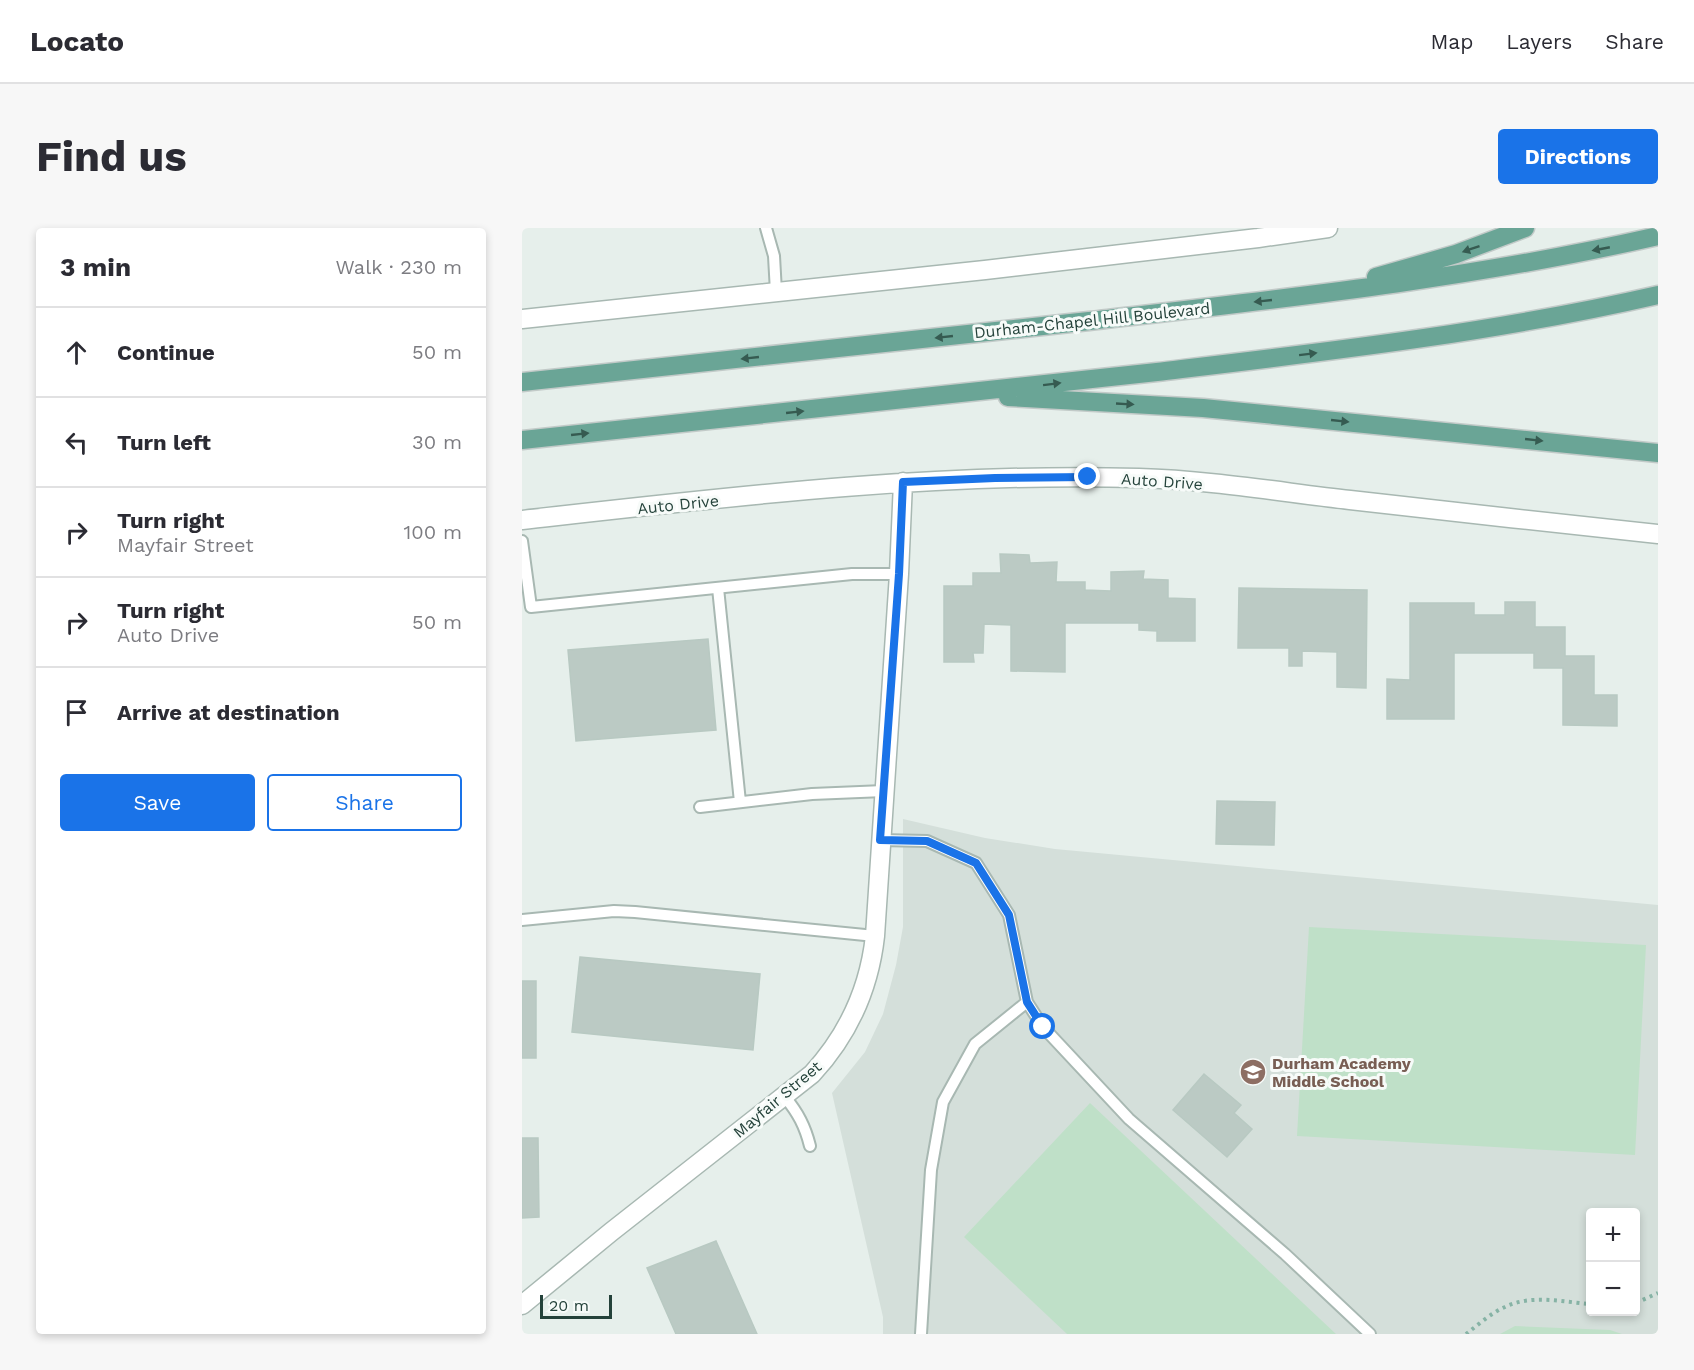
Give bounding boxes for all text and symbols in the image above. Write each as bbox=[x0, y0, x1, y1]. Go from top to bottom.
text: Locato bbox=[30, 25, 124, 58]
text: Map bbox=[1430, 29, 1473, 54]
text: Layers bbox=[1506, 29, 1572, 54]
text: Share bbox=[1605, 29, 1664, 54]
button: Directions bbox=[1498, 129, 1658, 184]
text: Find us bbox=[36, 132, 187, 181]
one-way arrow bbox=[1462, 244, 1480, 254]
one-way arrow bbox=[1591, 245, 1610, 254]
text: 3 min bbox=[60, 252, 131, 282]
text: Walk · 230 m bbox=[335, 255, 462, 279]
one-way arrow bbox=[1253, 296, 1272, 306]
street label: Durham-Chapel Hill Boulevard bbox=[973, 299, 1211, 342]
one-way arrow bbox=[934, 332, 953, 341]
icon: ahead bbox=[60, 336, 93, 369]
text: Continue bbox=[117, 340, 215, 365]
text: 50 m bbox=[412, 340, 462, 364]
one-way arrow bbox=[1298, 349, 1317, 359]
one-way arrow bbox=[741, 353, 760, 363]
one-way arrow bbox=[1042, 379, 1061, 389]
one-way arrow bbox=[1115, 400, 1134, 409]
one-way arrow bbox=[786, 407, 805, 417]
one-way arrow bbox=[1331, 416, 1350, 426]
icon: left bbox=[60, 426, 93, 459]
one-way arrow bbox=[571, 429, 590, 439]
text: Turn left bbox=[117, 430, 211, 455]
text: 30 m bbox=[412, 430, 462, 454]
one-way arrow bbox=[1525, 435, 1544, 445]
route end bbox=[1074, 463, 1100, 489]
street label: Auto Drive bbox=[1120, 469, 1203, 494]
street label: Auto Drive bbox=[636, 491, 720, 518]
text: Turn right bbox=[117, 508, 224, 533]
icon: right bbox=[60, 516, 93, 549]
text: 100 m bbox=[403, 520, 462, 544]
text: Mayfair Street bbox=[117, 533, 254, 557]
text: Turn right bbox=[117, 598, 224, 623]
icon: right bbox=[60, 606, 93, 639]
text: 50 m bbox=[412, 610, 462, 634]
text: Auto Drive bbox=[117, 623, 219, 647]
icon: arrive bbox=[60, 696, 93, 729]
text: Arrive at destination bbox=[117, 700, 340, 725]
button: Save bbox=[60, 774, 255, 831]
button: Share bbox=[267, 774, 462, 831]
route start bbox=[1029, 1013, 1055, 1039]
place label: Durham Academy Middle School bbox=[1272, 1054, 1412, 1091]
street label: Mayfair Street bbox=[729, 1057, 826, 1142]
school or university icon: Durham Academy Middle School bbox=[1238, 1057, 1268, 1087]
map controls bbox=[1586, 1208, 1640, 1316]
button: + bbox=[1586, 1208, 1640, 1262]
button: − bbox=[1586, 1262, 1640, 1316]
scale bar bbox=[540, 1292, 612, 1320]
text: 20 m bbox=[549, 1296, 589, 1315]

